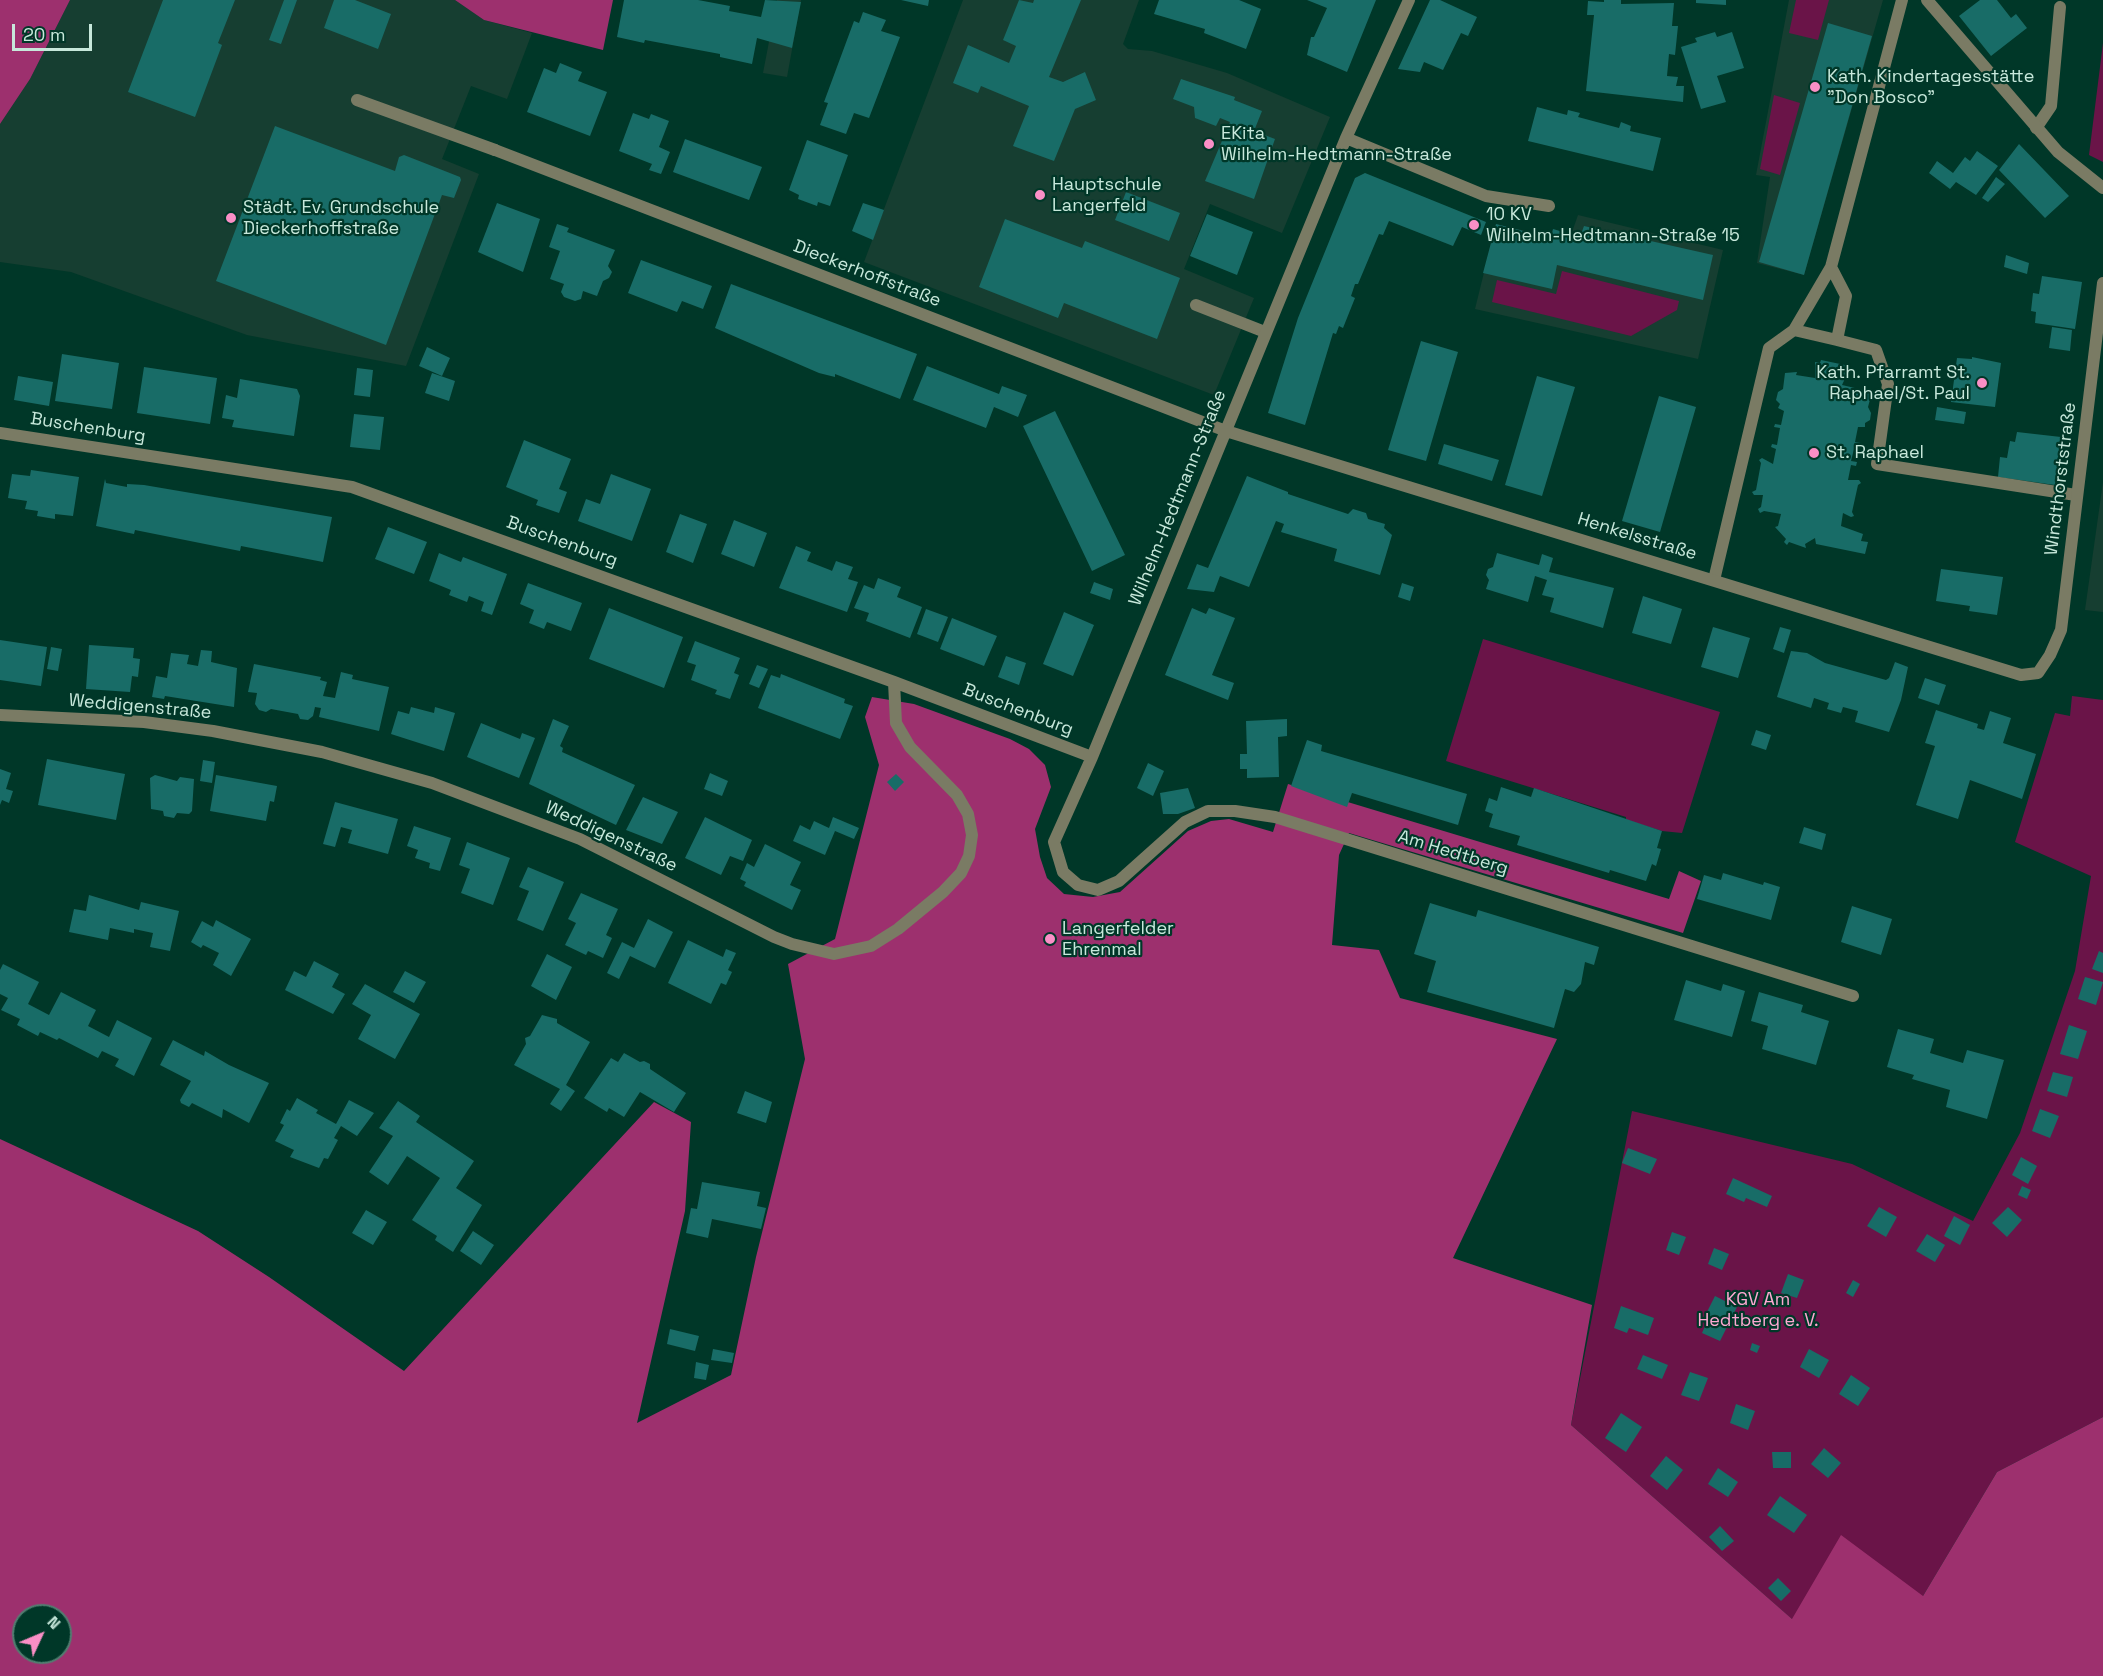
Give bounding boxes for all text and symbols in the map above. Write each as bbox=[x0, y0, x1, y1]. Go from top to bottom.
scale bar bbox=[15, 12, 94, 50]
text: 20 m bbox=[23, 23, 66, 46]
place label: Kath. Kindertagesstätte "Don Bosco" bbox=[1827, 66, 2034, 109]
marker: Kath. Kindertagesstätte "Don Bosco" bbox=[1808, 80, 1822, 94]
place label: EKita Wilhelm-Hedtmann-Straße bbox=[1221, 123, 1452, 166]
marker: EKita Wilhelm-Hedtmann-Straße bbox=[1202, 137, 1216, 151]
place label: Hauptschule Langerfeld bbox=[1052, 174, 1162, 216]
marker: Hauptschule Langerfeld bbox=[1033, 188, 1047, 202]
place label: Städt. Ev. Grundschule Dieckerhoffstraße bbox=[243, 197, 439, 240]
place label: 10 KV Wilhelm-Hedtmann-Straße 15 bbox=[1486, 204, 1740, 246]
marker: Städt. Ev. Grundschule Dieckerhoffstraße bbox=[224, 211, 238, 225]
marker: 10 KV Wilhelm-Hedtmann-Straße 15 bbox=[1467, 218, 1481, 232]
street label: Dieckerhoffstraße bbox=[790, 236, 944, 312]
place label: Kath. Pfarramt St. Raphael/St. Paul bbox=[1816, 362, 1970, 404]
marker: Kath. Pfarramt St. Raphael/St. Paul bbox=[1975, 376, 1989, 390]
street label: Wilhelm-Hedtmann-Straße bbox=[1125, 387, 1231, 609]
street label: Windthorststraße bbox=[2041, 401, 2081, 557]
street label: Buschenburg bbox=[29, 408, 147, 448]
place label: St. Raphael bbox=[1826, 442, 1924, 464]
marker: St. Raphael bbox=[1807, 446, 1821, 460]
street label: Henkelsstraße bbox=[1575, 509, 1699, 565]
street label: Buschenburg bbox=[504, 512, 620, 572]
street label: Buschenburg bbox=[960, 679, 1076, 741]
street label: Weddigenstraße bbox=[68, 690, 212, 724]
street label: Weddigenstraße bbox=[541, 797, 681, 877]
street label: Am Hedtberg bbox=[1395, 826, 1511, 880]
place label: Langerfelder Ehrenmal bbox=[1062, 918, 1174, 960]
marker: Langerfelder Ehrenmal bbox=[1043, 932, 1057, 946]
park label: KGV Am Hedtberg e. V. bbox=[1697, 1289, 1819, 1332]
north arrow bbox=[12, 1604, 72, 1664]
text: N bbox=[43, 1611, 65, 1634]

